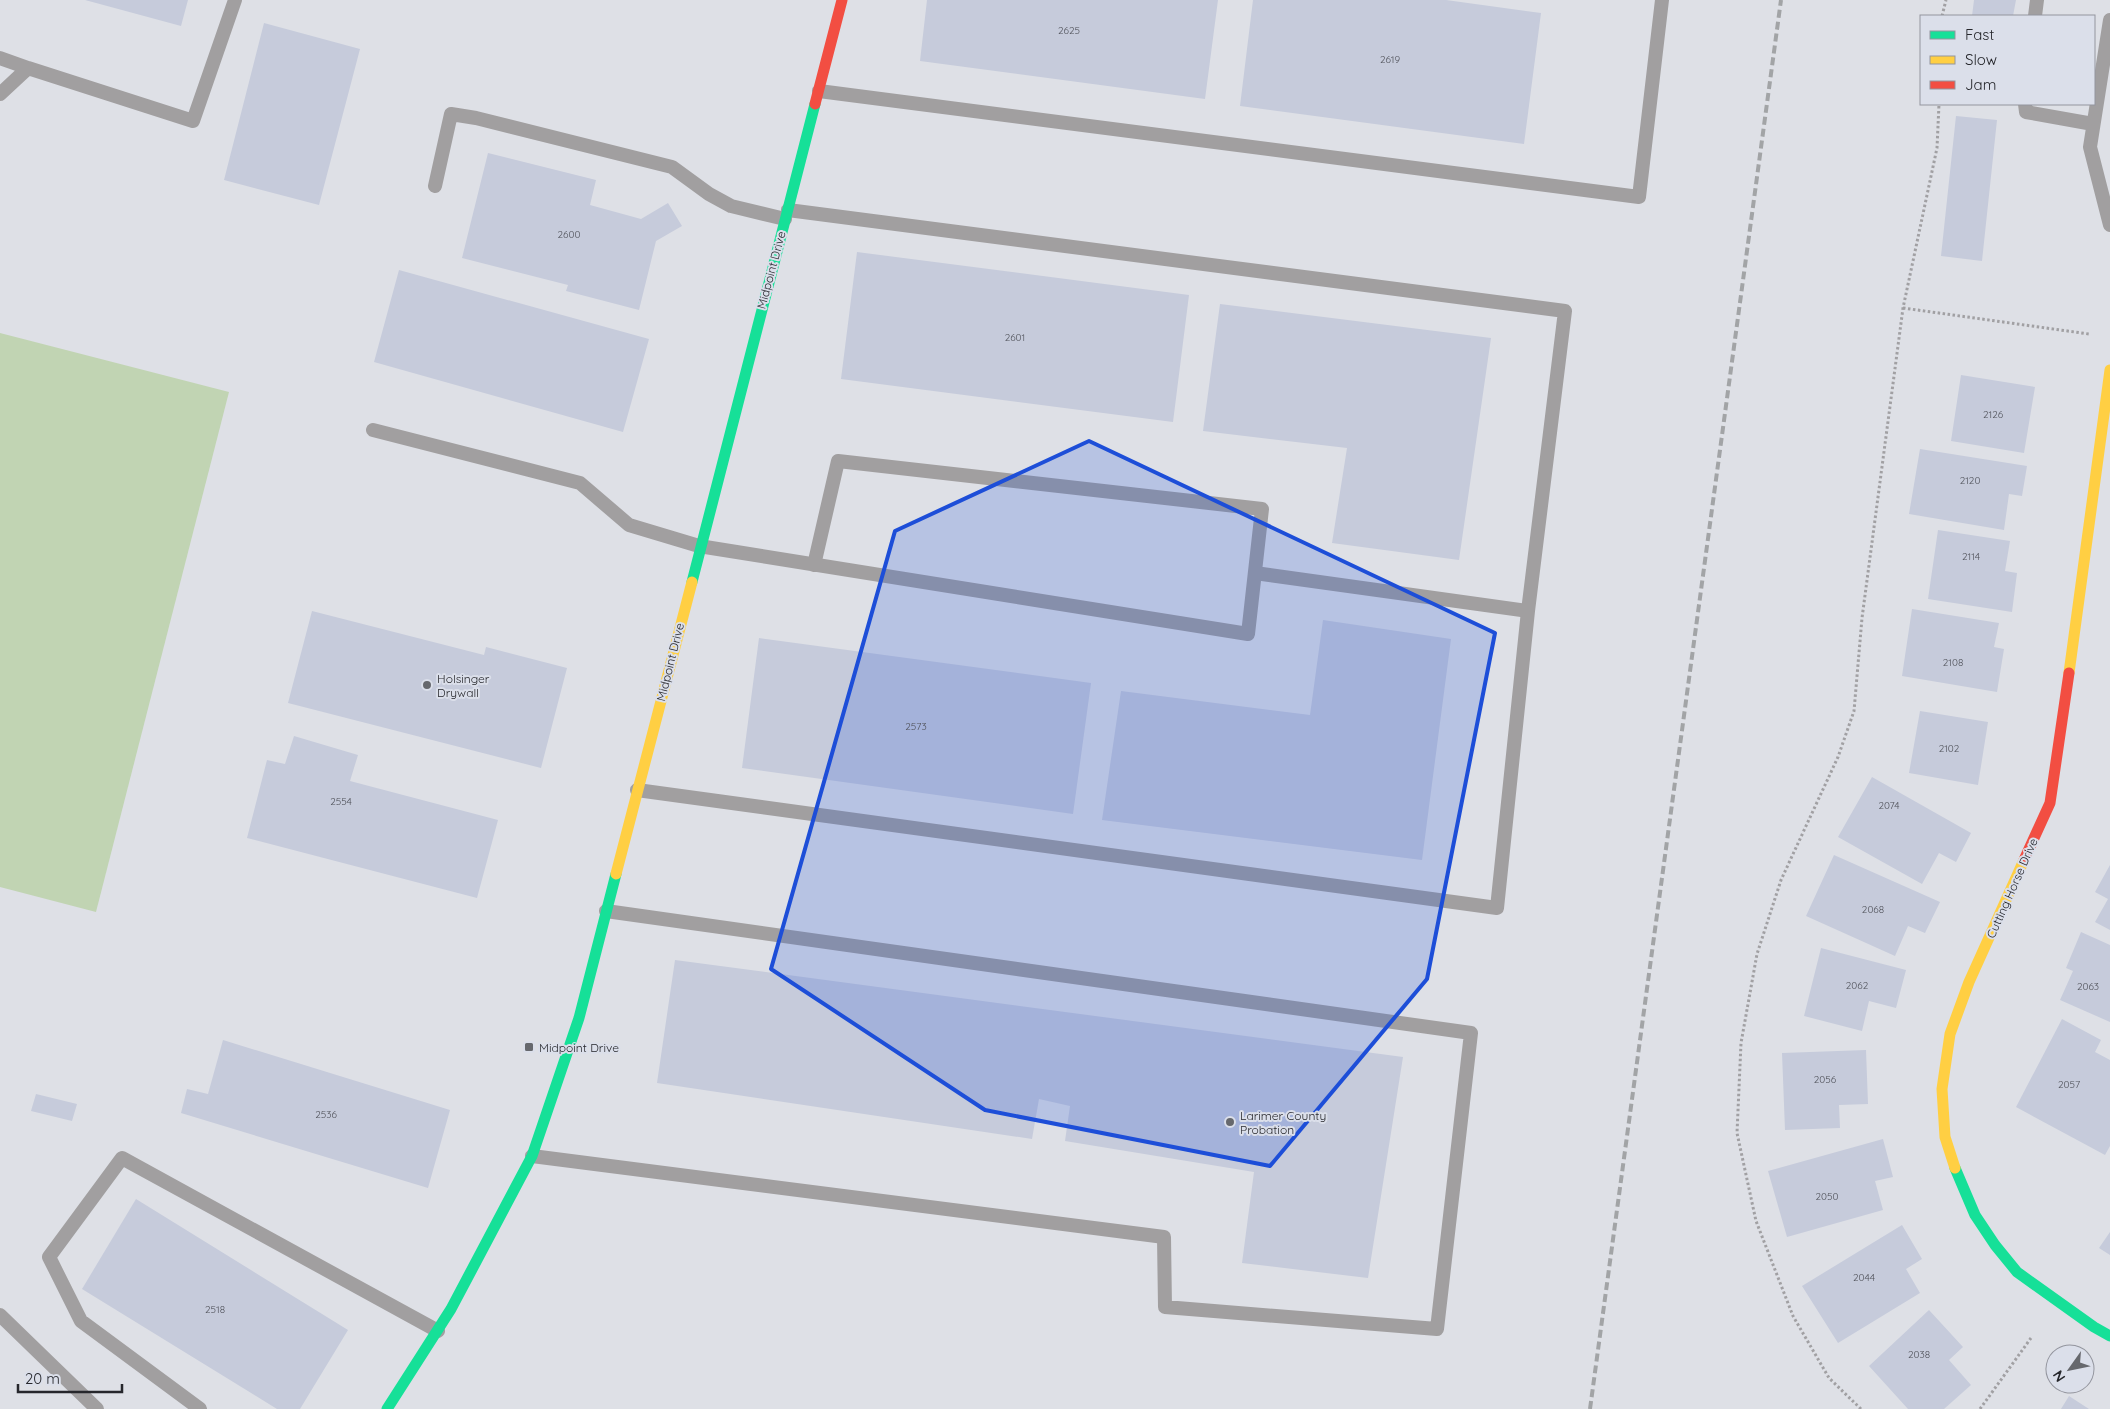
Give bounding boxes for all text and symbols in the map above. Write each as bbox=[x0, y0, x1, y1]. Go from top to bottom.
legend bbox=[1920, 15, 2095, 105]
house number: 2625 bbox=[1058, 24, 1080, 37]
text: Fast bbox=[1965, 25, 1994, 44]
text: Slow bbox=[1965, 50, 1997, 69]
house number: 2619 bbox=[1380, 53, 1400, 66]
text: Jam bbox=[1965, 75, 1996, 94]
house number: 2600 bbox=[558, 228, 580, 241]
street label: Midpoint Drive bbox=[753, 229, 789, 311]
house number: 2601 bbox=[1005, 331, 1025, 344]
house number: 2126 bbox=[1983, 408, 2004, 421]
house number: 2120 bbox=[1960, 474, 1980, 487]
house number: 2114 bbox=[1962, 550, 1980, 563]
street label: Midpoint Drive bbox=[653, 621, 687, 703]
house number: 2108 bbox=[1943, 656, 1963, 669]
place label: Holsinger Drywall bbox=[437, 671, 490, 700]
marker: Holsinger Drywall bbox=[421, 679, 433, 691]
house number: 2573 bbox=[905, 720, 927, 733]
house number: 2102 bbox=[1939, 742, 1960, 755]
house number: 2554 bbox=[330, 795, 352, 808]
house number: 2074 bbox=[1879, 799, 1899, 812]
street label: Cutting Horse Drive bbox=[1983, 835, 2041, 940]
house number: 2068 bbox=[1862, 903, 1884, 916]
house number: 2062 bbox=[1846, 979, 1869, 992]
house number: 2063 bbox=[2077, 980, 2099, 993]
place label: Midpoint Drive bbox=[539, 1040, 619, 1055]
marker: Midpoint Drive bbox=[523, 1041, 535, 1053]
house number: 2056 bbox=[1814, 1073, 1837, 1086]
house number: 2057 bbox=[2058, 1078, 2080, 1091]
house number: 2536 bbox=[315, 1108, 337, 1121]
place label: Larimer County Probation bbox=[1240, 1108, 1326, 1137]
marker: Larimer County Probation bbox=[1224, 1116, 1236, 1128]
house number: 2050 bbox=[1816, 1190, 1838, 1203]
house number: 2044 bbox=[1853, 1271, 1875, 1284]
house number: 2518 bbox=[205, 1303, 225, 1316]
north arrow bbox=[2045, 1344, 2095, 1394]
house number: 2038 bbox=[1908, 1348, 1930, 1361]
scale bar bbox=[18, 1362, 121, 1394]
text: N bbox=[2049, 1367, 2069, 1385]
text: 20 m bbox=[25, 1369, 60, 1388]

